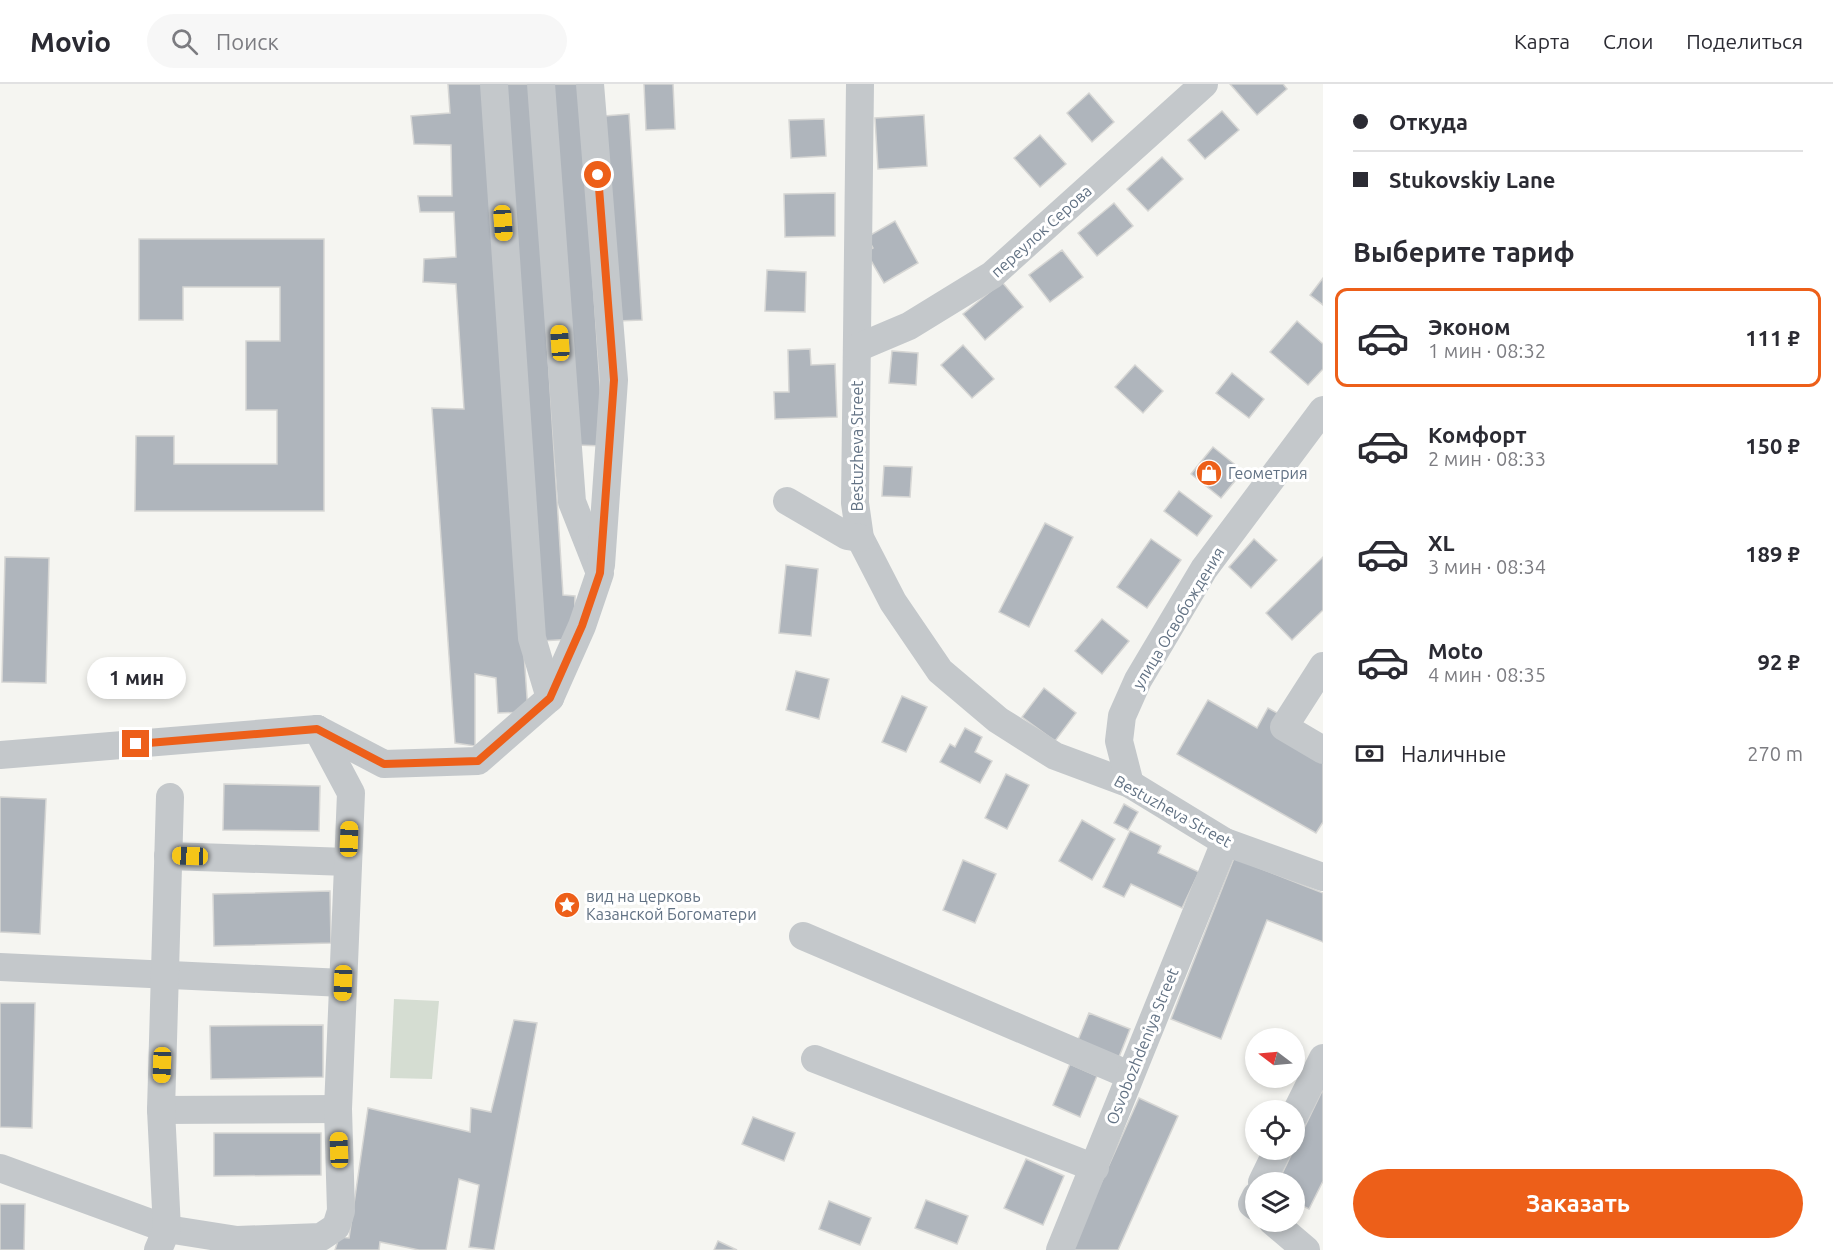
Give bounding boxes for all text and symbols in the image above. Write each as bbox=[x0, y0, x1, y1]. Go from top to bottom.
search box bbox=[147, 14, 567, 68]
icon: search bbox=[168, 25, 201, 58]
text: Movio bbox=[30, 26, 111, 57]
text: Поиск bbox=[216, 29, 279, 54]
text: Карта bbox=[1514, 29, 1570, 53]
text: Слои bbox=[1603, 29, 1653, 53]
text: Поделиться bbox=[1686, 29, 1803, 53]
text: Откуда bbox=[1389, 109, 1468, 134]
route start bbox=[584, 161, 611, 188]
text: Stukovskiy Lane bbox=[1389, 167, 1556, 192]
street label: переулок Серова bbox=[987, 181, 1095, 281]
car bbox=[493, 204, 513, 242]
text: Выберите тариф bbox=[1353, 237, 1575, 267]
icon: car bbox=[1356, 311, 1410, 365]
text: Эконом bbox=[1428, 314, 1510, 339]
car bbox=[550, 324, 570, 362]
text: 111 ₽ bbox=[1745, 325, 1800, 350]
text: 1 мин · 08:32 bbox=[1428, 339, 1546, 362]
street label: Bestuzheva Street bbox=[848, 380, 866, 512]
icon: car bbox=[1356, 419, 1410, 473]
text: Комфорт bbox=[1428, 422, 1527, 447]
text: 150 ₽ bbox=[1745, 433, 1800, 458]
text: 2 мин · 08:33 bbox=[1428, 447, 1546, 470]
shop icon: Геометрия bbox=[1194, 458, 1224, 488]
place label: Геометрия bbox=[1228, 464, 1308, 482]
icon: car bbox=[1356, 527, 1410, 581]
text: XL bbox=[1428, 530, 1455, 555]
text: 189 ₽ bbox=[1745, 541, 1800, 566]
street label: улица Освобождения bbox=[1129, 544, 1227, 692]
text: 3 мин · 08:34 bbox=[1428, 555, 1546, 578]
icon: car bbox=[1356, 635, 1410, 689]
text: Moto bbox=[1428, 638, 1483, 663]
text: 92 ₽ bbox=[1758, 649, 1800, 674]
callout: 1 мин bbox=[86, 657, 186, 699]
text: 4 мин · 08:35 bbox=[1428, 663, 1546, 686]
text: 1 мин bbox=[109, 666, 164, 689]
route end bbox=[122, 730, 149, 757]
icon: cash bbox=[1353, 737, 1386, 770]
text: Наличные bbox=[1401, 741, 1506, 766]
text: 270 m bbox=[1747, 742, 1803, 765]
street label: Bestuzheva Street bbox=[1111, 771, 1235, 851]
car bbox=[339, 821, 359, 857]
car bbox=[172, 846, 208, 866]
place label: вид на церковь Казанской Богоматери bbox=[586, 887, 757, 923]
place icon: вид на церковь Казанской Богоматери bbox=[552, 890, 582, 920]
car bbox=[333, 965, 353, 1001]
street label: Osvobozhdeniya Street bbox=[1102, 965, 1182, 1127]
north arrow bbox=[1245, 1028, 1305, 1088]
map controls bbox=[1245, 1028, 1305, 1232]
car bbox=[152, 1047, 172, 1083]
button: locate bbox=[1245, 1100, 1305, 1160]
car bbox=[329, 1132, 349, 1168]
button: Заказать bbox=[1353, 1169, 1803, 1238]
button: layers bbox=[1245, 1172, 1305, 1232]

